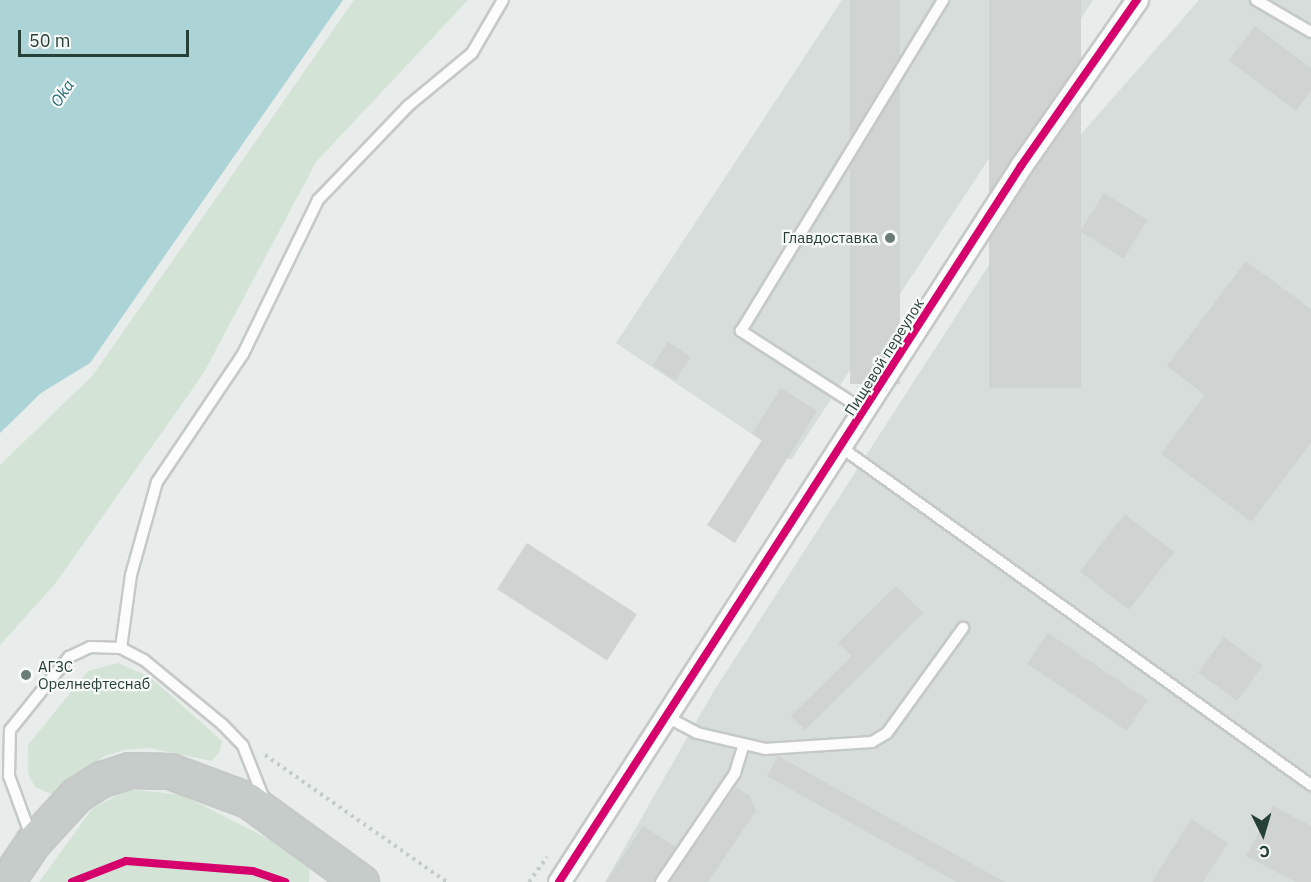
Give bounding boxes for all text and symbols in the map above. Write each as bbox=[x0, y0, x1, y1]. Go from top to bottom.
scale bar bbox=[21, 18, 192, 56]
text: 50 m bbox=[29, 29, 71, 52]
water label: Oka bbox=[46, 76, 78, 110]
place label: Главдоставка bbox=[782, 229, 878, 247]
marker: Главдоставка bbox=[883, 231, 897, 245]
street label: Пищевой переулок bbox=[841, 295, 927, 419]
place label: АГЗС Орелнефтеснаб bbox=[38, 657, 150, 692]
marker: АГЗС Орелнефтеснаб bbox=[19, 668, 33, 682]
north arrow bbox=[1233, 804, 1293, 864]
text: С bbox=[1259, 842, 1271, 862]

